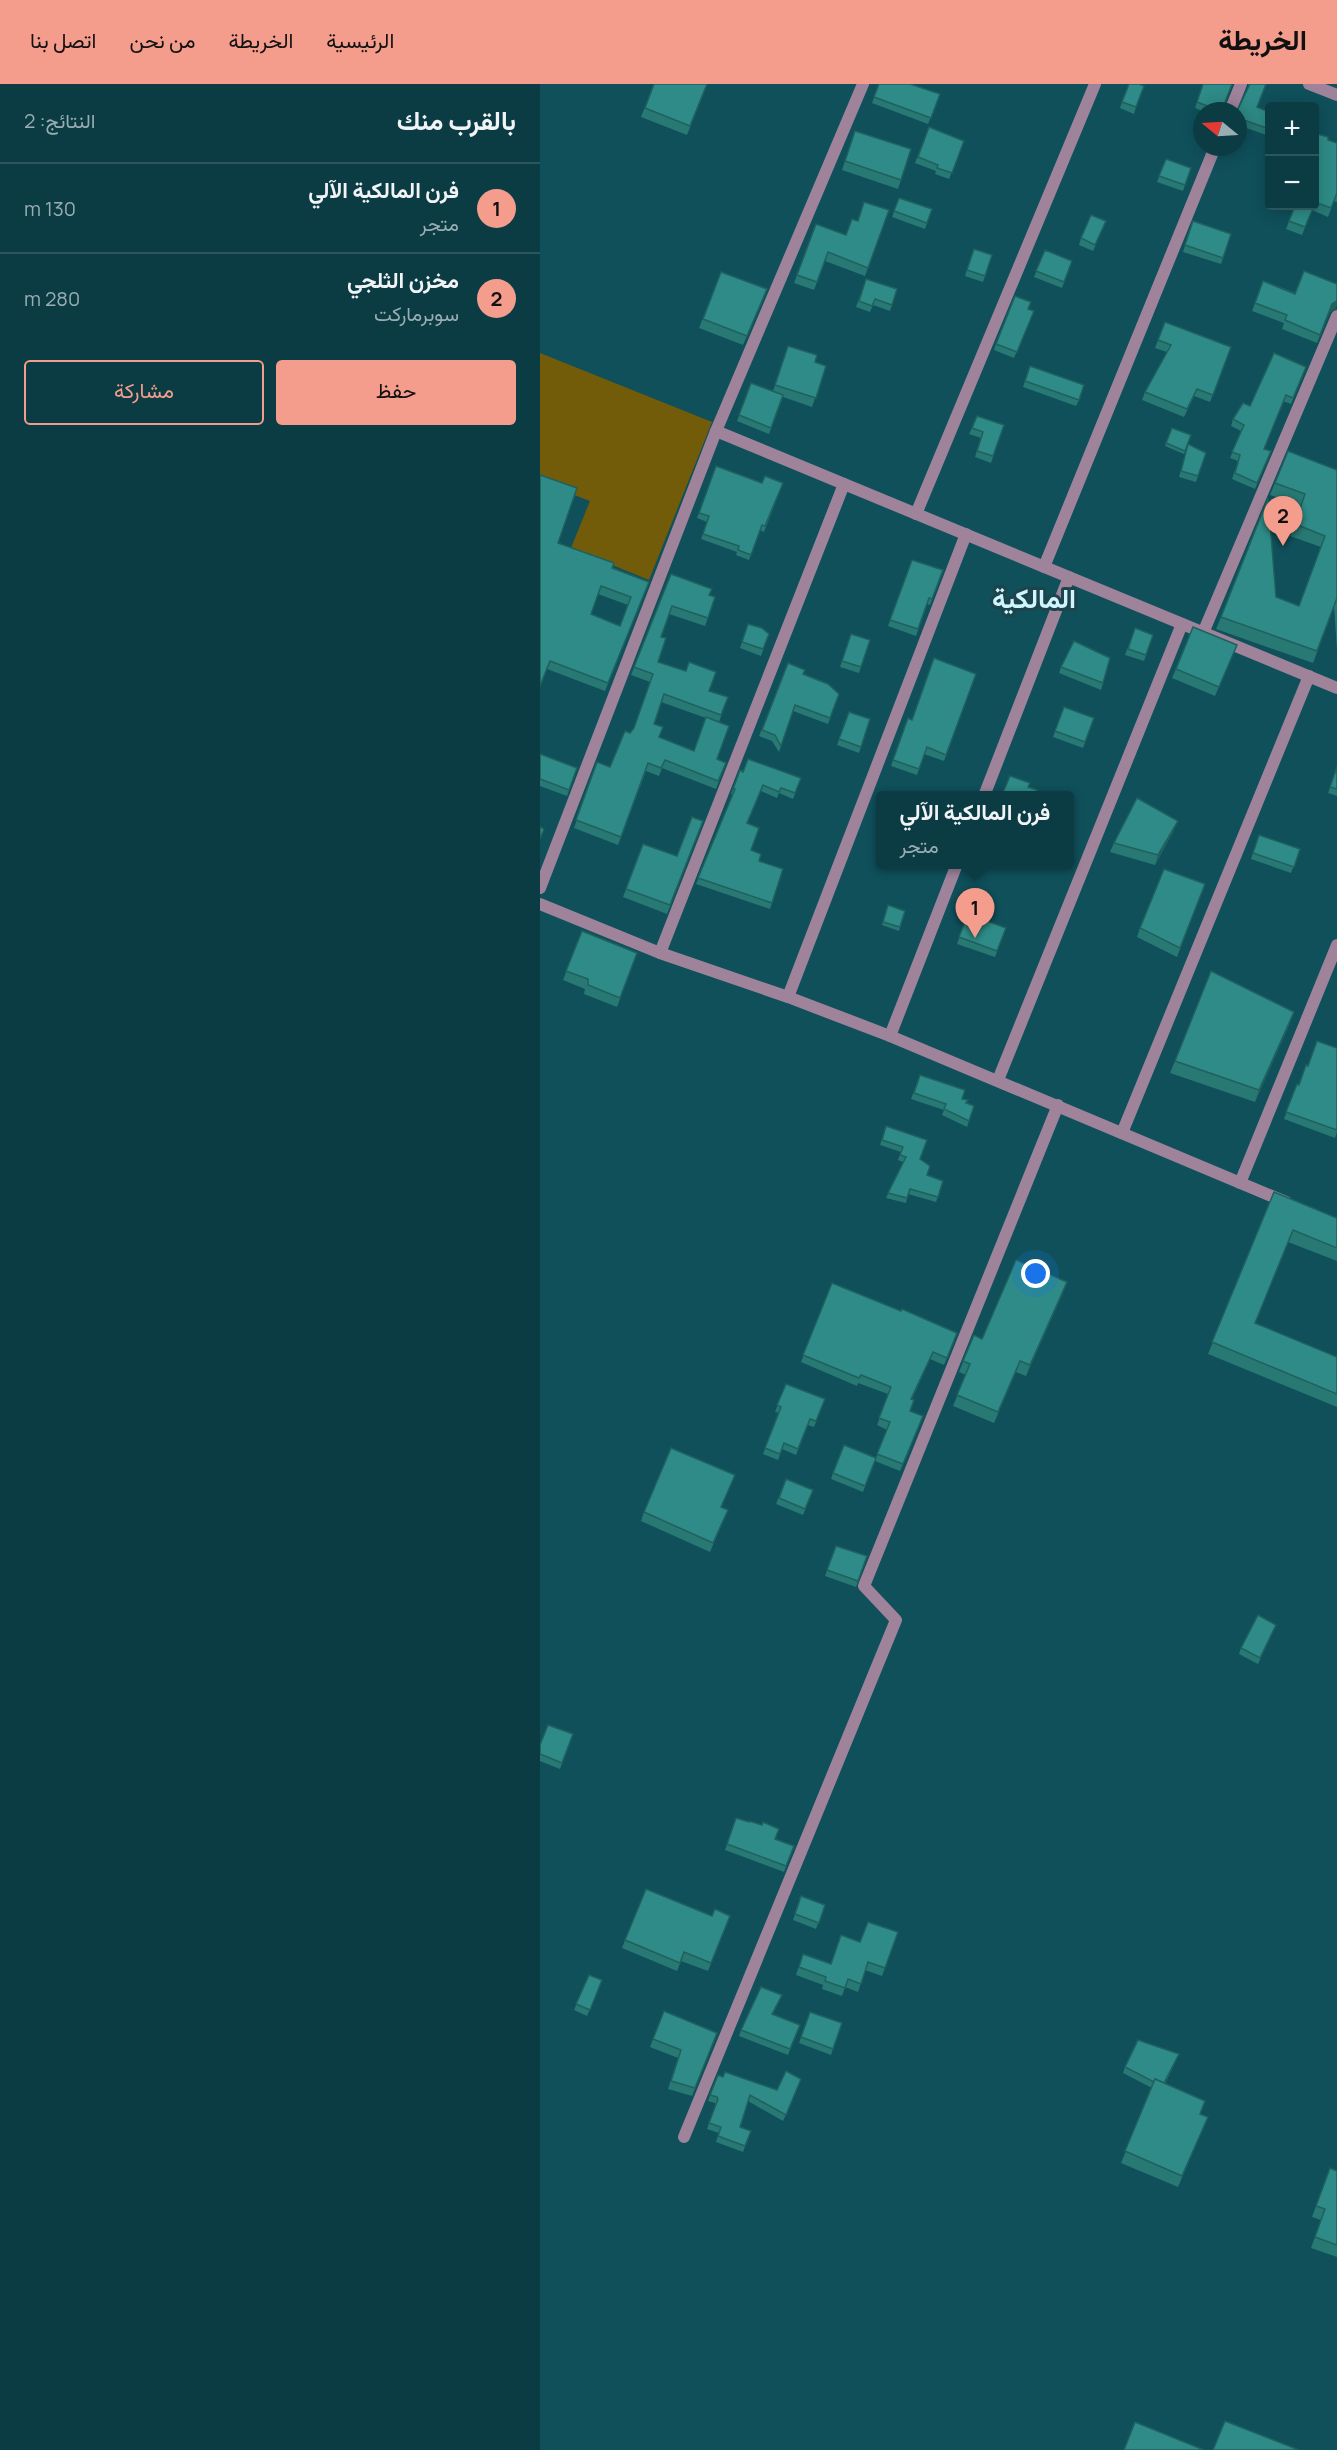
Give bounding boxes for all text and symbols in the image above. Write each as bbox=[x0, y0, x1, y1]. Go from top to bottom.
text: الخريطة bbox=[1218, 20, 1307, 58]
text: اتصل بنا bbox=[30, 26, 96, 54]
text: من نحن bbox=[129, 26, 195, 54]
text: الخريطة bbox=[228, 26, 293, 54]
text: الرئيسية bbox=[326, 26, 394, 54]
text: بالقرب منك bbox=[397, 102, 516, 138]
north arrow bbox=[1193, 102, 1247, 156]
map controls bbox=[1265, 102, 1319, 210]
button: + bbox=[1265, 102, 1319, 156]
text: النتائج: 2 bbox=[24, 107, 95, 134]
button: − bbox=[1265, 156, 1319, 210]
text: فرن المالكية الآلي bbox=[308, 175, 459, 205]
text: 130 m bbox=[24, 195, 76, 222]
text: 1 bbox=[492, 195, 501, 222]
text: متجر bbox=[420, 210, 459, 237]
text: مخزن الثلجي bbox=[347, 265, 459, 295]
text: 280 m bbox=[24, 285, 80, 312]
text: 2 bbox=[491, 285, 502, 312]
text: سوبرماركت bbox=[374, 300, 459, 327]
button: مشاركة bbox=[24, 360, 264, 425]
button: حفظ bbox=[276, 360, 516, 425]
pin: 2 bbox=[1264, 496, 1302, 546]
district label: المالكية bbox=[992, 579, 1076, 616]
popup bbox=[876, 791, 1074, 869]
text: فرن المالكية الآلي bbox=[900, 797, 1050, 827]
text: متجر bbox=[900, 832, 939, 859]
pin: 1 bbox=[956, 888, 994, 938]
your location bbox=[1021, 1259, 1050, 1288]

